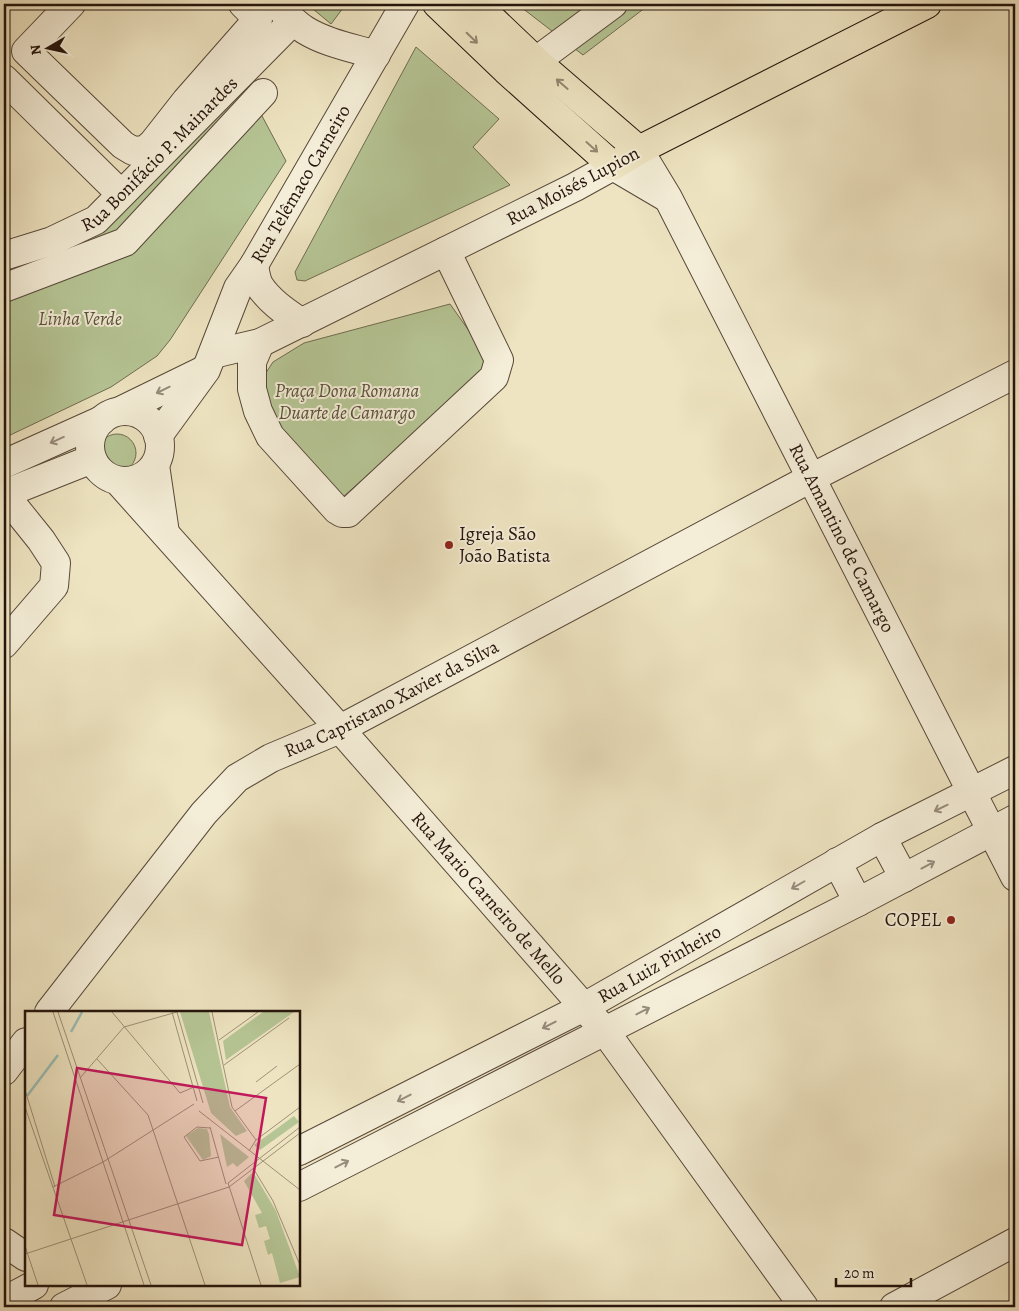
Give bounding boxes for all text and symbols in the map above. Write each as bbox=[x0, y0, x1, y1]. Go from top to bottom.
north arrow bbox=[22, 22, 72, 72]
one-way arrow bbox=[466, 32, 478, 44]
text: N bbox=[25, 43, 46, 56]
street label: Rua Bonifácio P. Mainardes bbox=[77, 71, 244, 238]
one-way arrow bbox=[556, 78, 569, 90]
street label: Rua Telêmaco Carneiro bbox=[245, 100, 357, 268]
street label: Rua Moisés Lupion bbox=[502, 140, 644, 232]
one-way arrow bbox=[586, 141, 599, 153]
park label: Linha Verde bbox=[38, 306, 122, 332]
park label: Praça Dona Romana Duarte de Camargo bbox=[275, 378, 419, 426]
one-way arrow bbox=[155, 385, 170, 395]
one-way arrow bbox=[50, 436, 65, 445]
street label: Rua Amantino de Camargo bbox=[783, 439, 901, 637]
place label: Igreja São João Batista bbox=[459, 521, 551, 569]
marker: Igreja São João Batista bbox=[443, 539, 455, 551]
street label: Rua Capristano Xavier da Silva bbox=[280, 634, 504, 764]
one-way arrow bbox=[934, 804, 949, 813]
street label: Rua Mario Carneiro de Mello bbox=[405, 806, 572, 991]
one-way arrow bbox=[920, 860, 935, 870]
one-way arrow bbox=[790, 880, 805, 890]
place label: COPEL bbox=[885, 907, 941, 933]
marker: COPEL bbox=[945, 914, 957, 926]
street label: Rua Luiz Pinheiro bbox=[593, 918, 726, 1010]
one-way arrow bbox=[635, 1006, 650, 1016]
inset map bbox=[25, 1011, 300, 1286]
one-way arrow bbox=[542, 1021, 557, 1030]
one-way arrow bbox=[397, 1094, 412, 1103]
one-way arrow bbox=[334, 1159, 349, 1168]
scale bar bbox=[836, 1256, 912, 1288]
text: 20 m bbox=[844, 1263, 875, 1283]

